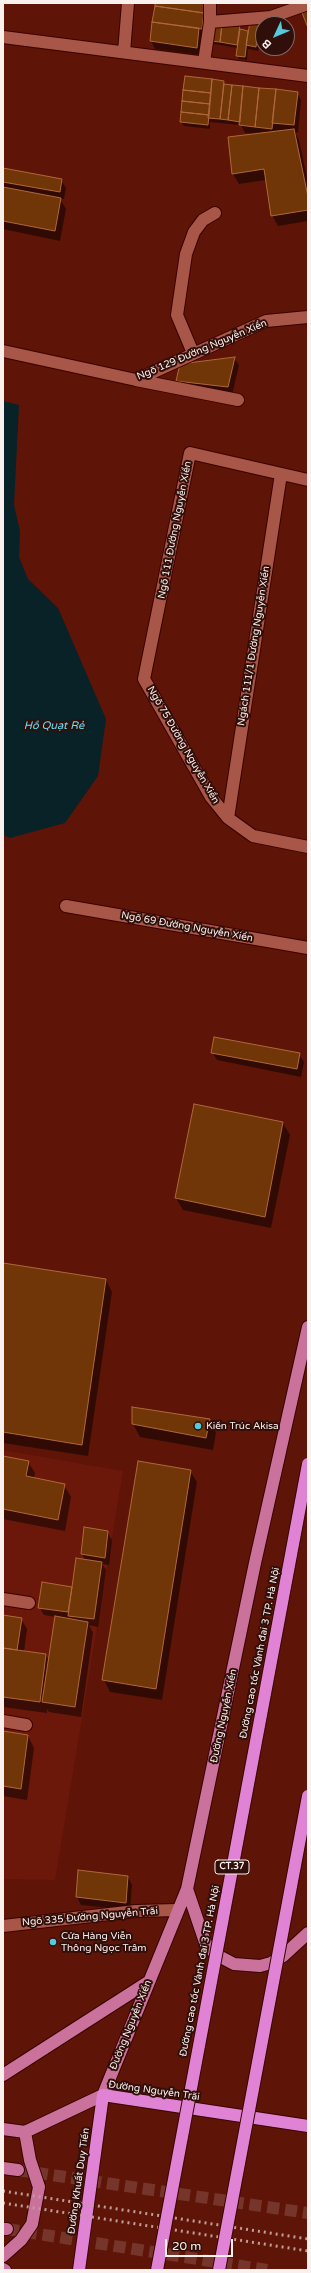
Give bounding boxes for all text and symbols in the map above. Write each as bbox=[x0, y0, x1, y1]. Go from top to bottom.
north arrow bbox=[255, 16, 295, 56]
text: B bbox=[259, 37, 274, 51]
street label: Ngõ 129 Đường Nguyễn Xiển bbox=[135, 317, 269, 383]
street label: Ngõ 111 Đường Nguyễn Xiển bbox=[156, 460, 194, 600]
street label: Ngách 111/1 Đường Nguyễn Xiển bbox=[235, 565, 273, 727]
street label: Ngõ 75 Đường Nguyễn Xiển bbox=[144, 684, 222, 806]
water label: Hồ Quạt Rẻ bbox=[24, 719, 84, 733]
street label: Ngõ 69 Đường Nguyễn Xiển bbox=[120, 909, 254, 945]
place label: Kiến Trúc Akisa bbox=[206, 1420, 279, 1432]
marker: Kiến Trúc Akisa bbox=[193, 1421, 203, 1431]
street label: Đường cao tốc Vành đai 3 TP. Hà Nội bbox=[237, 1566, 283, 1740]
street label: Đường Nguyễn Xiển bbox=[208, 1668, 240, 1764]
road number: CT.37 bbox=[215, 1860, 249, 1874]
street label: Đường cao tốc Vành đai 3 TP. Hà Nội bbox=[177, 1884, 223, 2058]
street label: Ngõ 335 Đường Nguyễn Trãi bbox=[22, 1905, 158, 1929]
place label: Cửa Hàng Viễn Thông Ngọc Trâm bbox=[61, 1930, 147, 1954]
marker: Cửa Hàng Viễn Thông Ngọc Trâm bbox=[48, 1937, 58, 1947]
street label: Đường Nguyễn Xiển bbox=[108, 1978, 154, 2072]
street label: Đường Nguyễn Trãi bbox=[108, 2079, 200, 2103]
street label: Đường Khuất Duy Tiến bbox=[66, 2127, 92, 2235]
scale bar bbox=[167, 2231, 235, 2257]
text: 20 m bbox=[172, 2239, 201, 2253]

